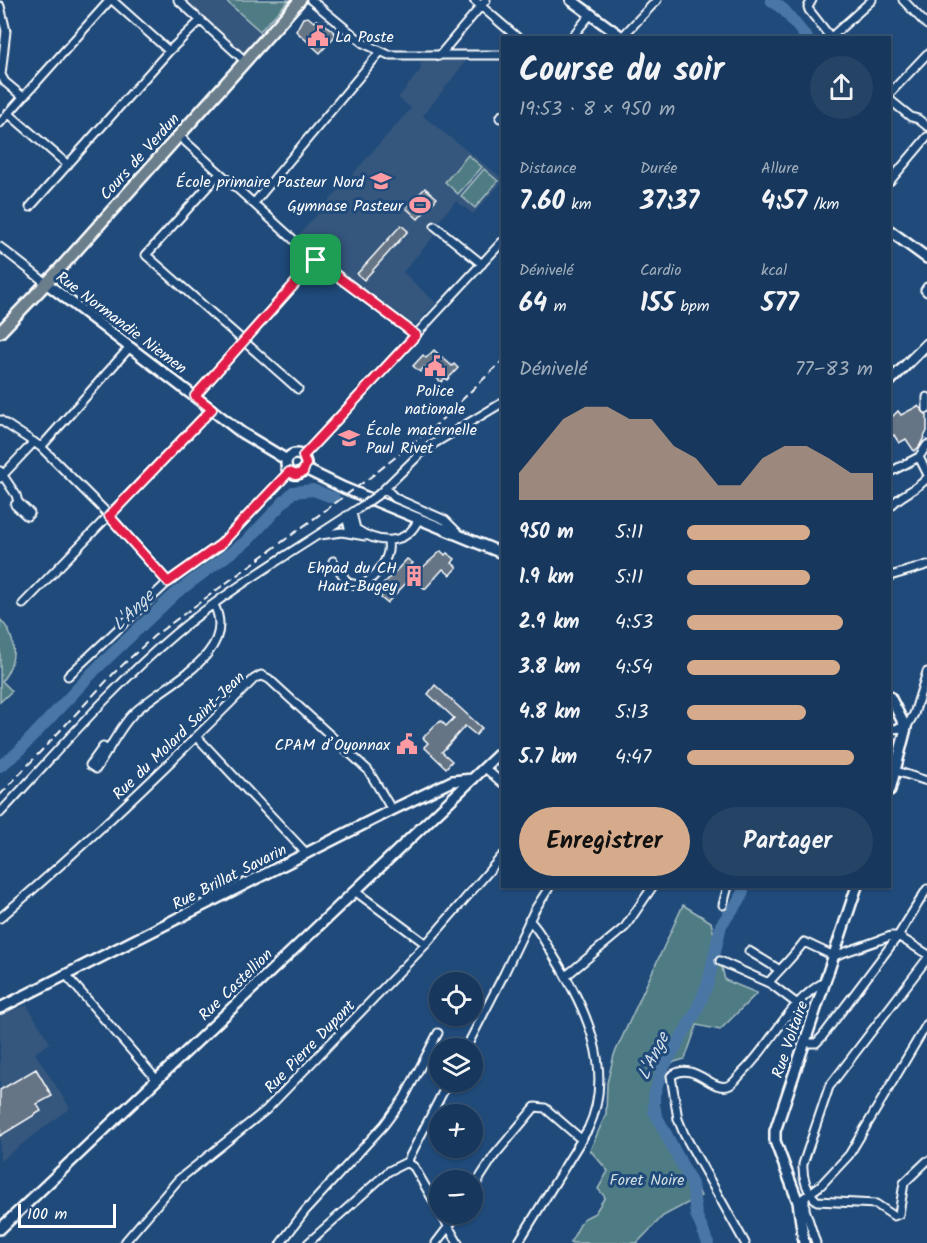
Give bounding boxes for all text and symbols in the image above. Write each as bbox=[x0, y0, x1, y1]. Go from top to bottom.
public building icon: La Poste bbox=[306, 24, 330, 48]
place label: La Poste bbox=[335, 25, 394, 50]
text: Course du soir bbox=[519, 45, 724, 98]
button: share bbox=[810, 56, 873, 119]
text: 19:53 · 8 × 950 m bbox=[519, 94, 675, 126]
street label: Cours de Verdun bbox=[94, 108, 186, 206]
text: Distance bbox=[519, 156, 577, 181]
text: Durée bbox=[640, 156, 678, 181]
text: Allure bbox=[761, 156, 799, 181]
school or university icon: École primaire Pasteur Nord bbox=[369, 169, 393, 193]
place label: École primaire Pasteur Nord bbox=[176, 170, 365, 195]
text: 7.60 bbox=[519, 181, 565, 223]
text: 37:37 bbox=[640, 181, 699, 223]
text: 4:57 bbox=[761, 181, 807, 223]
text: km bbox=[565, 192, 592, 217]
text: /km bbox=[807, 192, 839, 217]
sports icon: Gymnase Pasteur bbox=[408, 193, 432, 217]
place label: Gymnase Pasteur bbox=[287, 194, 405, 219]
pin bbox=[290, 234, 341, 285]
icon: arrive bbox=[299, 243, 332, 276]
text: Dénivelé bbox=[519, 258, 574, 283]
text: Cardio bbox=[640, 258, 681, 283]
text: kcal bbox=[761, 258, 787, 283]
street label: Rue Normandie Niemen bbox=[50, 266, 192, 381]
text: 64 bbox=[519, 283, 547, 325]
text: 155 bbox=[640, 283, 674, 325]
text: 577 bbox=[761, 283, 799, 325]
text: m bbox=[547, 294, 566, 319]
text: bpm bbox=[674, 294, 709, 319]
public building icon: Police nationale bbox=[423, 354, 447, 378]
text: Dénivelé bbox=[519, 354, 587, 386]
text: 77–83 m bbox=[795, 354, 873, 386]
place label: Police nationale bbox=[405, 379, 465, 422]
place label: École maternelle Paul Rivet bbox=[366, 418, 477, 461]
school or university icon: École maternelle Paul Rivet bbox=[337, 426, 361, 450]
text: 950 m bbox=[519, 517, 574, 549]
text: 5:11 bbox=[615, 517, 643, 549]
place label: Ehpad du CH Haut-Bugey bbox=[307, 556, 397, 599]
text: 1.9 km bbox=[519, 562, 574, 594]
text: 5:11 bbox=[615, 562, 643, 594]
building icon: Ehpad du CH Haut-Bugey bbox=[402, 564, 426, 588]
water label: L'Ange bbox=[106, 582, 163, 639]
text: 2.9 km bbox=[519, 607, 579, 639]
text: 4:53 bbox=[615, 607, 653, 639]
text: 3.8 km bbox=[519, 652, 580, 684]
text: 4:54 bbox=[615, 652, 653, 684]
street label: Rue du Molard Saint-Jean bbox=[107, 666, 251, 806]
text: 4.8 km bbox=[519, 697, 580, 729]
text: 5:13 bbox=[615, 697, 648, 729]
public building icon: CPAM d’Oyonnax bbox=[395, 732, 419, 756]
place label: CPAM d’Oyonnax bbox=[274, 733, 391, 758]
text: 5.7 km bbox=[519, 742, 577, 774]
text: 4:47 bbox=[615, 742, 651, 774]
button: Enregistrer bbox=[519, 807, 690, 876]
button: Partager bbox=[702, 807, 873, 876]
street label: Rue Brillat Savarin bbox=[168, 838, 291, 917]
street label: Rue Castellion bbox=[193, 943, 279, 1027]
map controls bbox=[429, 972, 483, 1224]
button: locate bbox=[429, 972, 483, 1026]
street label: Rue Pierre Dupont bbox=[259, 994, 362, 1100]
street label: Rue Voltaire bbox=[766, 997, 815, 1082]
water label: L'Ange bbox=[630, 1026, 679, 1085]
button: layers bbox=[429, 1038, 483, 1092]
button: + bbox=[429, 1104, 483, 1158]
park label: Foret Noire bbox=[609, 1168, 685, 1193]
button: − bbox=[429, 1170, 483, 1224]
scale bar bbox=[18, 1201, 116, 1228]
text: 100 m bbox=[27, 1202, 67, 1227]

